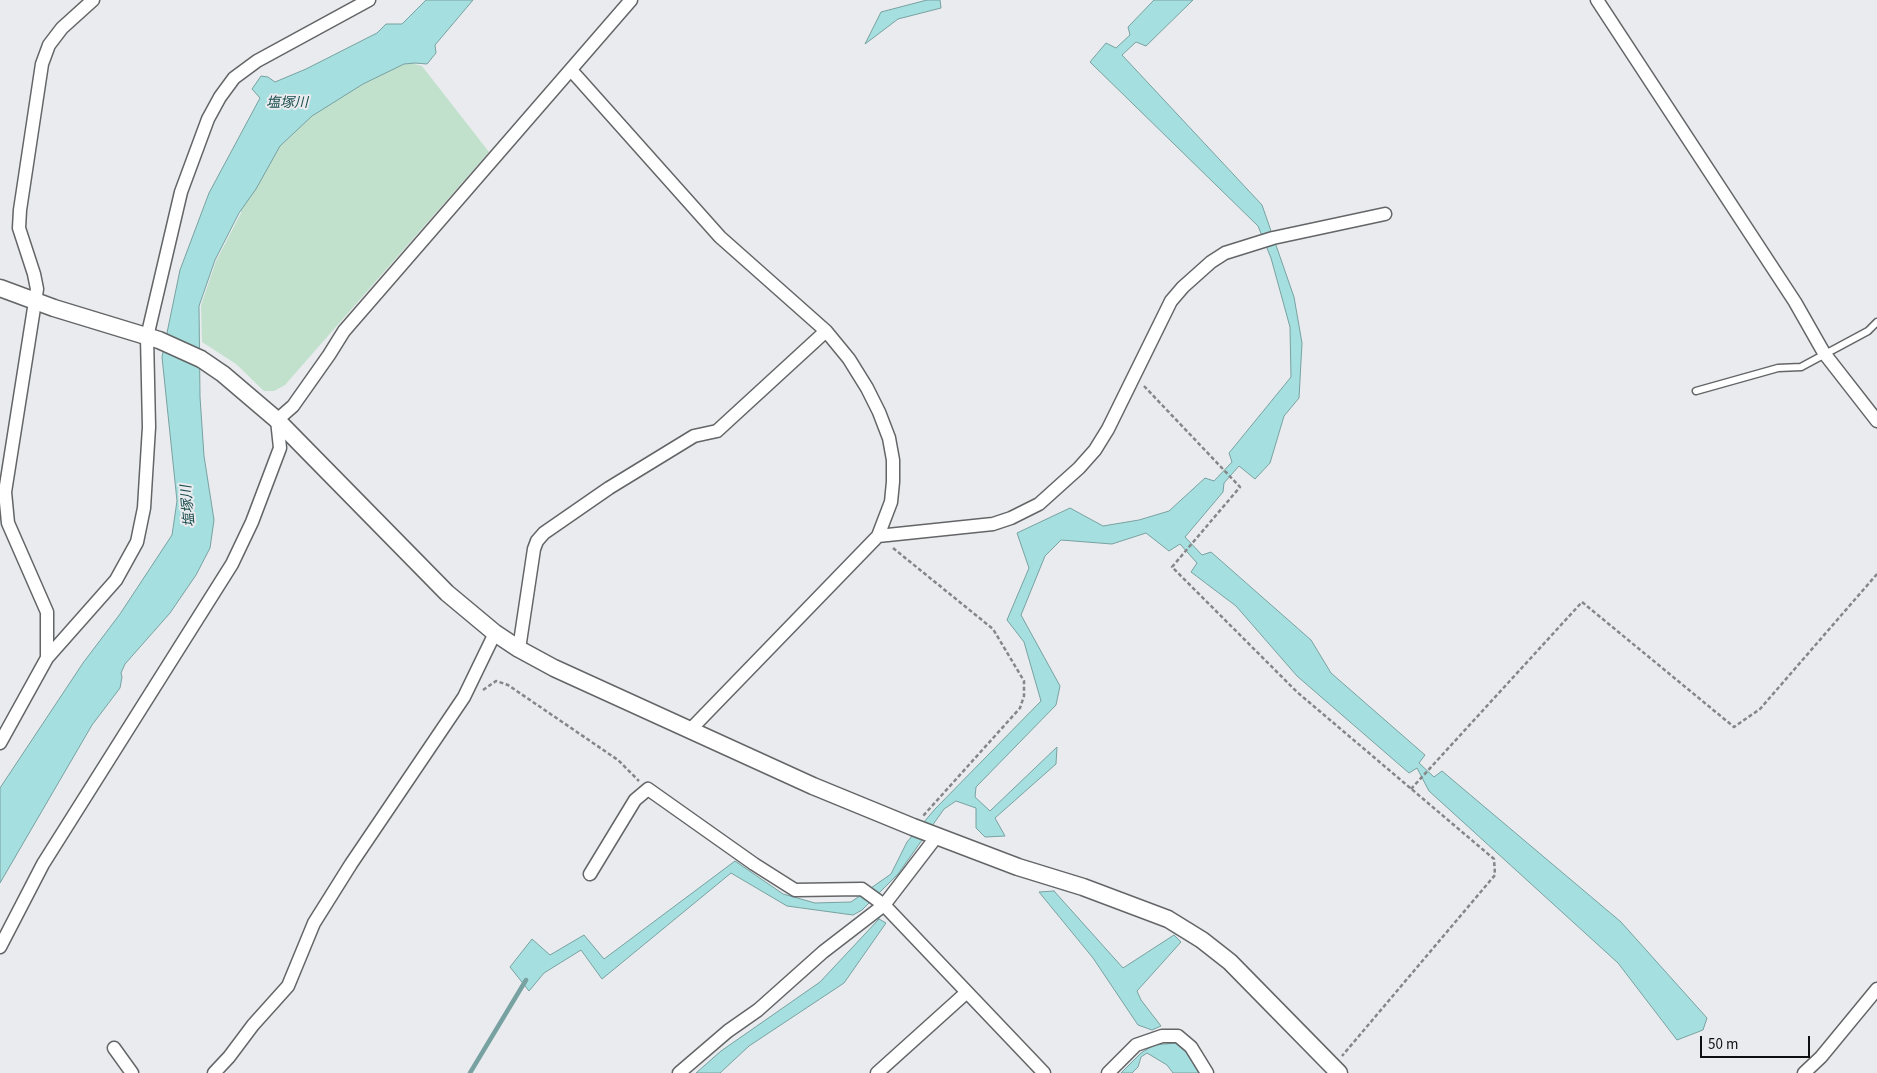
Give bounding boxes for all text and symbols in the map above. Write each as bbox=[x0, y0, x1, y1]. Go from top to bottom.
water label: 塩塚川 bbox=[266, 96, 308, 112]
water label: 塩塚川 bbox=[179, 484, 199, 528]
scale bar bbox=[1702, 1026, 1812, 1058]
text: 50 m bbox=[1708, 1034, 1738, 1055]

